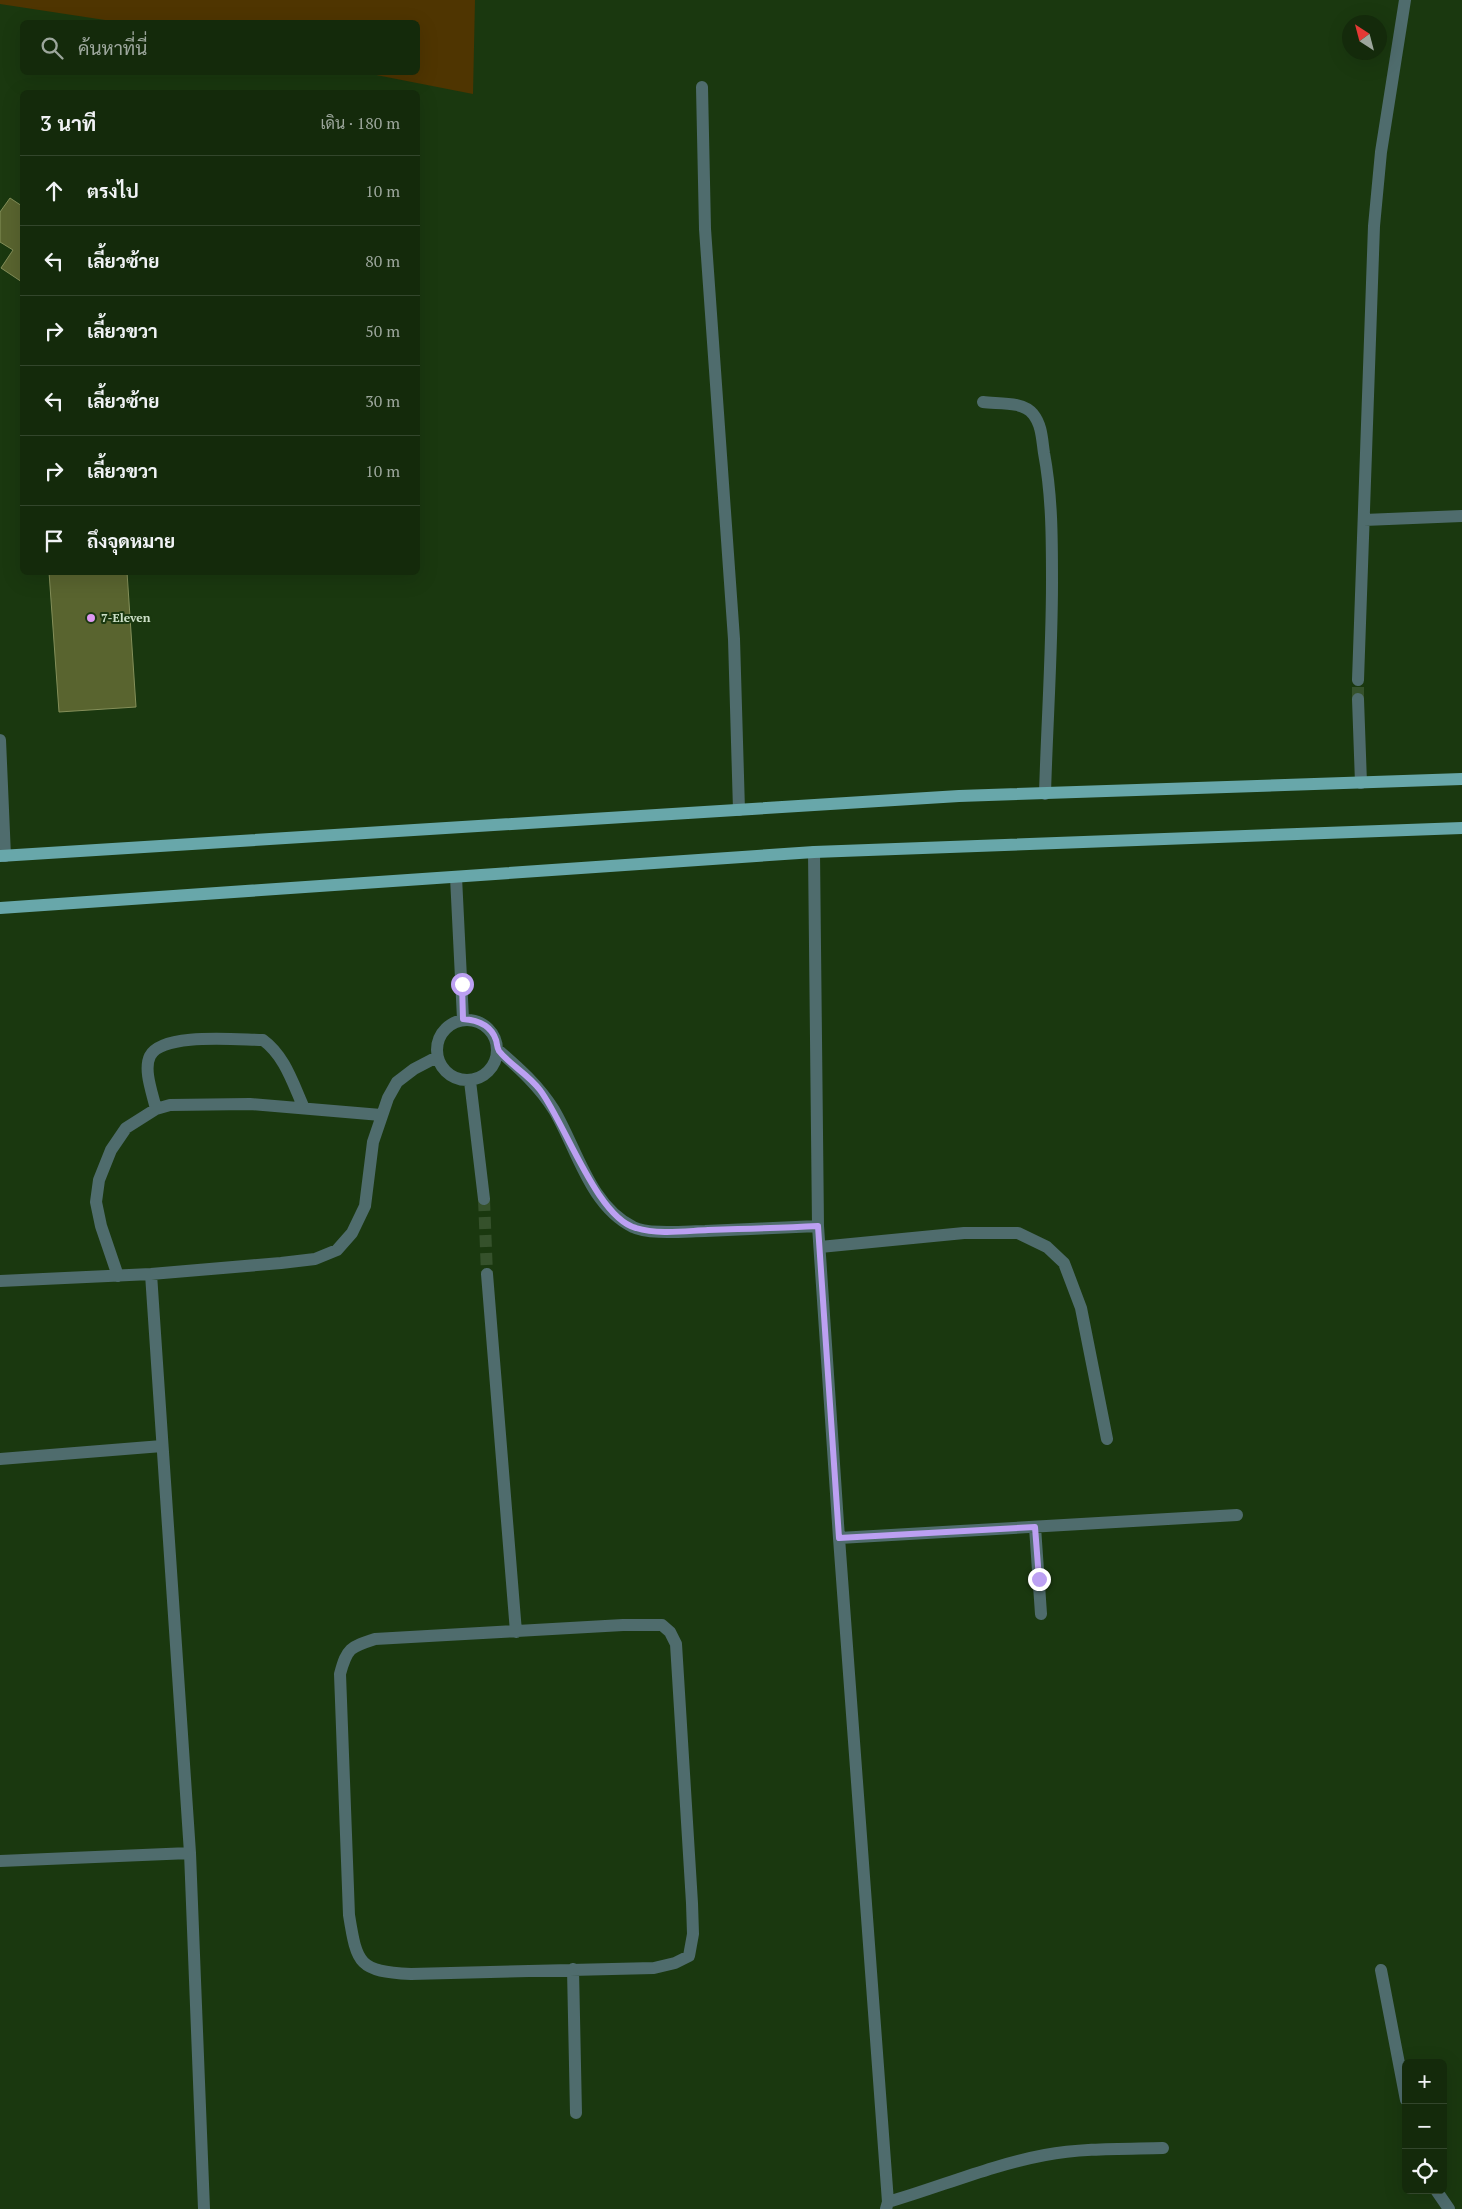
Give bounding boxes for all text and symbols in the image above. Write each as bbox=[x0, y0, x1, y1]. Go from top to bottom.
north arrow bbox=[1342, 15, 1387, 60]
search box bbox=[20, 20, 420, 75]
icon: search bbox=[38, 34, 66, 62]
text: ค้นหาที่นี่ bbox=[78, 35, 147, 60]
text: 3 นาที bbox=[40, 109, 96, 137]
text: เดิน · 180 m bbox=[320, 112, 400, 134]
icon: ahead bbox=[40, 177, 68, 205]
text: ตรงไป bbox=[87, 178, 139, 203]
text: 10 m bbox=[365, 180, 400, 202]
icon: left bbox=[40, 247, 68, 275]
text: เลี้ยวซ้าย bbox=[87, 248, 159, 273]
text: 80 m bbox=[365, 250, 400, 272]
icon: right bbox=[40, 317, 68, 345]
text: เลี้ยวขวา bbox=[87, 318, 158, 343]
text: 50 m bbox=[365, 320, 400, 342]
icon: left bbox=[40, 387, 68, 415]
text: เลี้ยวซ้าย bbox=[87, 388, 159, 413]
text: 30 m bbox=[365, 390, 400, 412]
icon: right bbox=[40, 457, 68, 485]
text: เลี้ยวขวา bbox=[87, 458, 158, 483]
text: 10 m bbox=[365, 460, 400, 482]
icon: arrive bbox=[40, 527, 68, 555]
text: ถึงจุดหมาย bbox=[87, 528, 175, 553]
place label: 7-Eleven bbox=[101, 610, 151, 625]
marker: 7-Eleven bbox=[85, 612, 97, 624]
route start bbox=[451, 973, 474, 996]
route end bbox=[1028, 1568, 1051, 1591]
map controls bbox=[1402, 2059, 1447, 2194]
button: + bbox=[1402, 2059, 1447, 2104]
button: − bbox=[1402, 2104, 1447, 2149]
button: locate bbox=[1402, 2149, 1447, 2194]

